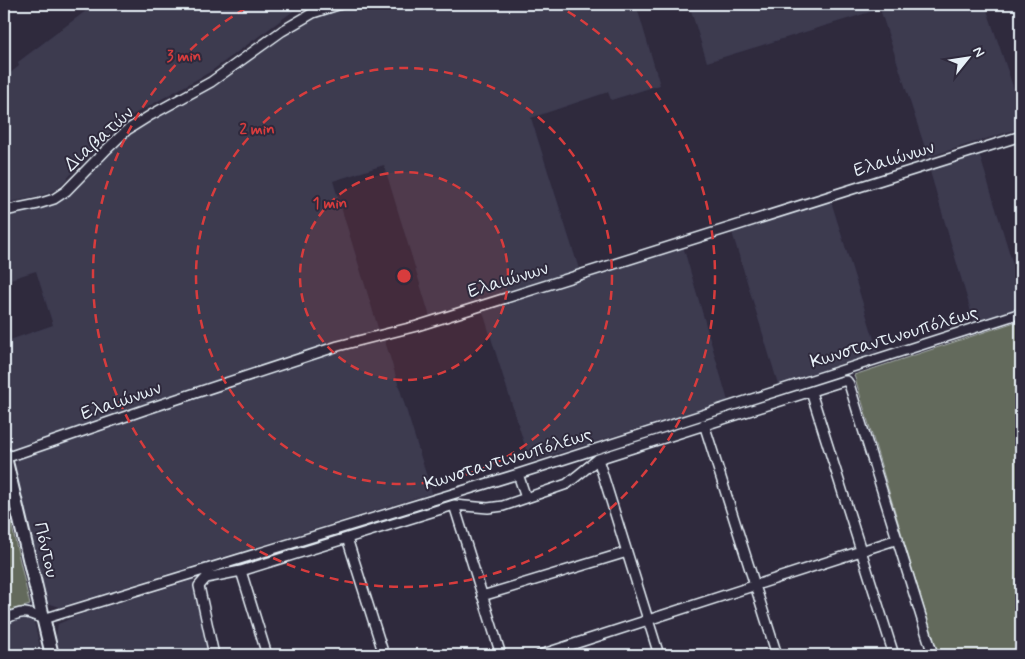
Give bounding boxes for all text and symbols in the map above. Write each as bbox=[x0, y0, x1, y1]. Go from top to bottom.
north arrow bbox=[942, 32, 992, 82]
text: N bbox=[968, 43, 989, 61]
text: 3 min bbox=[167, 47, 201, 67]
street label: Διαβατών bbox=[59, 101, 139, 177]
text: 2 min bbox=[239, 120, 275, 140]
street label: Ελαιώνων bbox=[850, 135, 938, 183]
text: 1 min bbox=[313, 194, 347, 214]
street label: Ελαιώνων bbox=[464, 256, 552, 304]
centre of rings bbox=[395, 267, 413, 285]
street label: Κωνσταντινουπόλεως bbox=[807, 300, 981, 374]
street label: Ελαιώνων bbox=[77, 376, 165, 426]
street label: Κωνσταντινουπόλεως bbox=[421, 422, 595, 496]
street label: Πόντου bbox=[27, 520, 65, 580]

